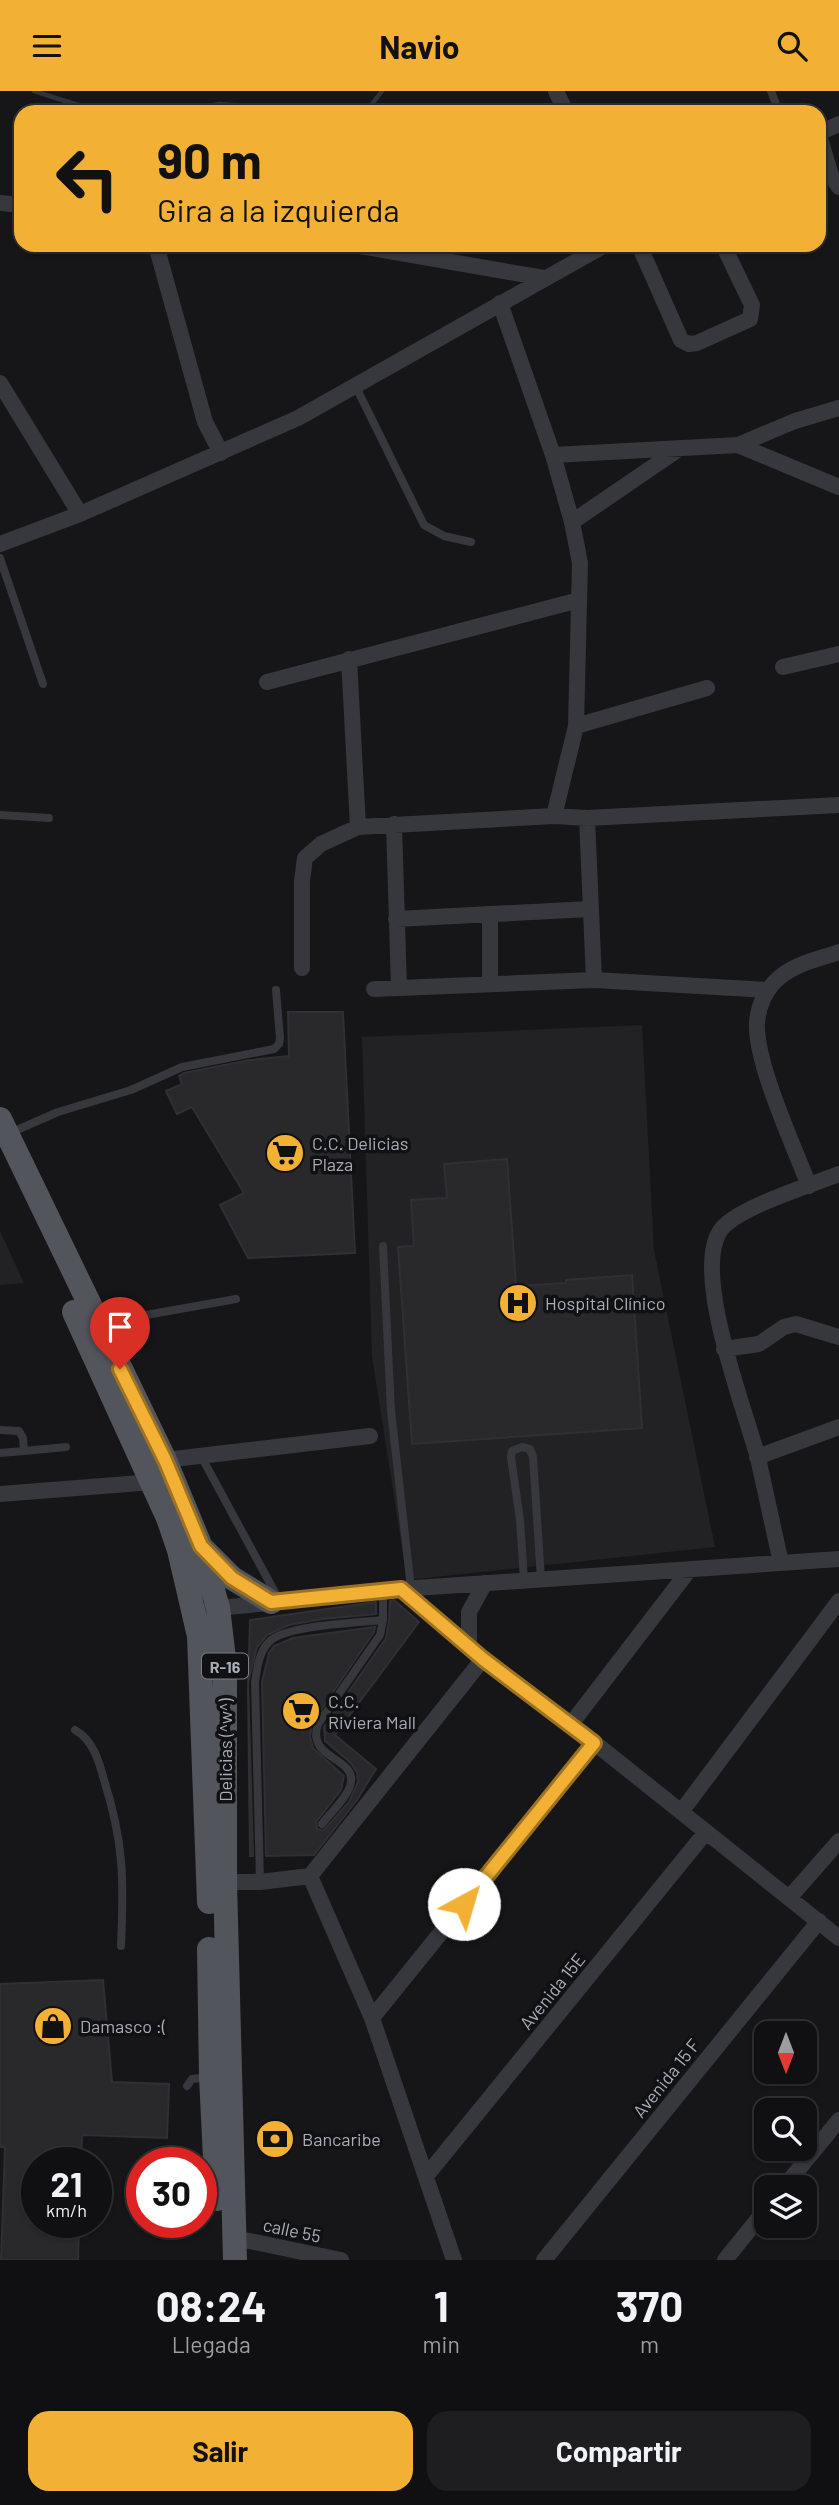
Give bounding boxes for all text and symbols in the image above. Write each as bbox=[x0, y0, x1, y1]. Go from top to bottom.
icon: menu bbox=[28, 27, 66, 65]
text: Navio bbox=[379, 27, 460, 65]
icon: search bbox=[773, 27, 811, 65]
text: 90 m bbox=[157, 130, 262, 189]
icon: left bbox=[42, 133, 133, 224]
text: Gira a la izquierda bbox=[157, 190, 400, 228]
supermarket icon: C.C. Delicias Plaza bbox=[264, 1132, 306, 1174]
place label: C.C. Delicias Plaza bbox=[312, 1132, 408, 1175]
hospital icon: Hospital Clínico bbox=[497, 1282, 539, 1324]
place label: Hospital Clínico bbox=[545, 1292, 666, 1314]
pin bbox=[90, 1297, 150, 1369]
icon: arrive bbox=[101, 1308, 139, 1346]
road number: R-16 bbox=[202, 1653, 248, 1679]
supermarket icon: C.C. Riviera Mall bbox=[280, 1690, 322, 1732]
place label: C.C. Riviera Mall bbox=[328, 1690, 416, 1733]
street label: Delicias (^w^) bbox=[214, 1698, 236, 1802]
position arrow bbox=[427, 1867, 501, 1941]
street label: Avenida 15E bbox=[515, 1948, 589, 2034]
shop icon: Damasco :( bbox=[32, 2005, 74, 2047]
place label: Damasco :( bbox=[80, 2015, 166, 2037]
north arrow bbox=[754, 2021, 817, 2084]
map controls bbox=[754, 2021, 817, 2238]
street label: Avenida 15 F bbox=[628, 2034, 704, 2122]
button: search bbox=[754, 2098, 817, 2161]
bank icon: Bancaribe bbox=[254, 2118, 296, 2160]
place label: Bancaribe bbox=[302, 2128, 381, 2150]
speed limit sign: 30 bbox=[126, 2147, 217, 2238]
text: 21 bbox=[51, 2162, 82, 2204]
button: layers bbox=[754, 2175, 817, 2238]
text: km/h bbox=[46, 2199, 87, 2221]
street label: calle 55 bbox=[261, 2213, 323, 2247]
text: 08:24 bbox=[156, 2280, 267, 2330]
text: 1 bbox=[434, 2280, 449, 2330]
text: 370 bbox=[616, 2280, 683, 2330]
text: Llegada bbox=[172, 2330, 251, 2358]
text: min bbox=[423, 2330, 460, 2358]
text: m bbox=[640, 2330, 659, 2358]
button: Salir bbox=[28, 2411, 413, 2491]
button: Compartir bbox=[427, 2411, 811, 2491]

